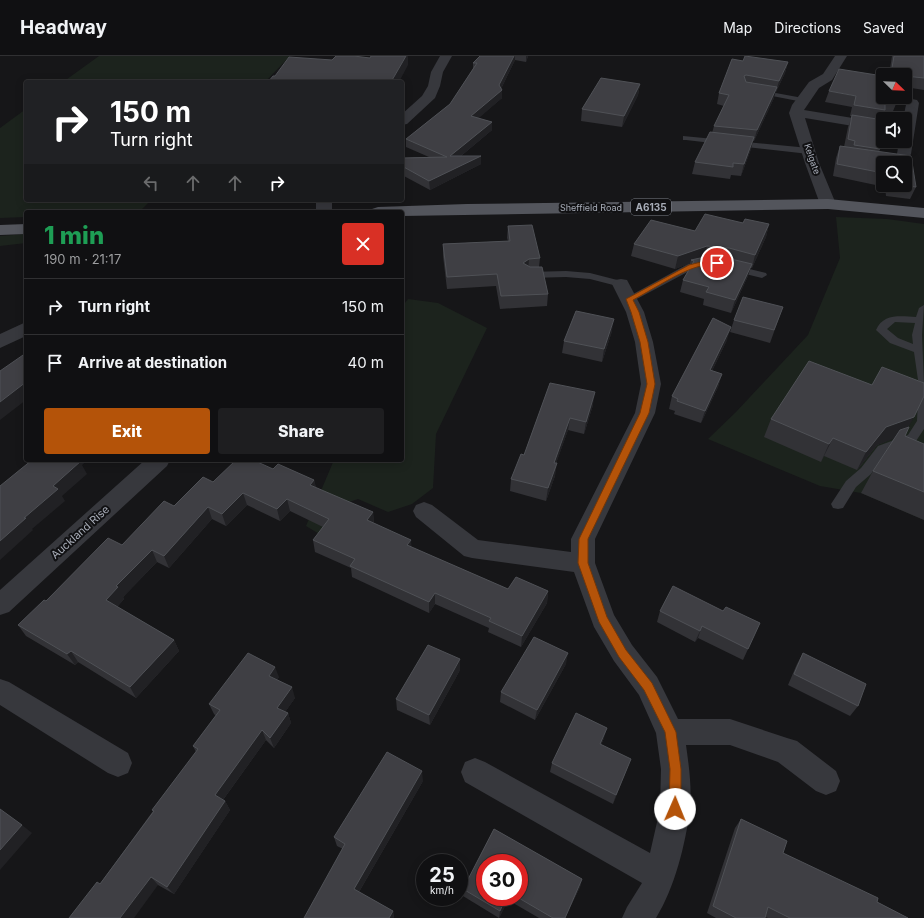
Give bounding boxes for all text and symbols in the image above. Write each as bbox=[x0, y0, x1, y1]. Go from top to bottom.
text: Headway bbox=[20, 16, 107, 39]
text: Map bbox=[723, 19, 752, 36]
text: Directions bbox=[774, 19, 841, 36]
text: Saved bbox=[863, 19, 904, 36]
north arrow bbox=[876, 68, 912, 104]
map controls bbox=[876, 68, 912, 192]
text: 150 m bbox=[110, 95, 191, 129]
icon: right bbox=[44, 96, 96, 148]
button: sound bbox=[876, 112, 912, 148]
text: Turn right bbox=[110, 129, 193, 150]
street label: Kelgate bbox=[802, 142, 823, 176]
button: search bbox=[876, 156, 912, 192]
icon: left bbox=[140, 172, 162, 194]
icon: ahead bbox=[182, 172, 204, 194]
icon: ahead bbox=[224, 172, 246, 194]
icon: right bbox=[266, 172, 288, 194]
road number: A6135 bbox=[631, 199, 671, 215]
street label: Sheffield Road bbox=[560, 202, 622, 213]
text: 1 min bbox=[44, 221, 104, 250]
button: close bbox=[342, 223, 384, 265]
pin bbox=[700, 246, 734, 280]
text: 190 m · 21:17 bbox=[44, 251, 121, 267]
icon: arrive bbox=[706, 252, 728, 274]
icon: right bbox=[44, 296, 66, 318]
text: Turn right bbox=[78, 297, 150, 316]
text: 150 m bbox=[342, 297, 384, 316]
icon: arrive bbox=[44, 352, 66, 374]
text: Arrive at destination bbox=[78, 353, 227, 372]
text: 40 m bbox=[347, 353, 384, 372]
button: Exit bbox=[44, 408, 210, 454]
button: Share bbox=[218, 408, 384, 454]
street label: Auckland Rise bbox=[48, 502, 112, 562]
position arrow bbox=[654, 788, 696, 830]
speed limit sign: 30 bbox=[476, 854, 528, 906]
text: 25 bbox=[429, 863, 455, 887]
text: km/h bbox=[430, 884, 454, 896]

